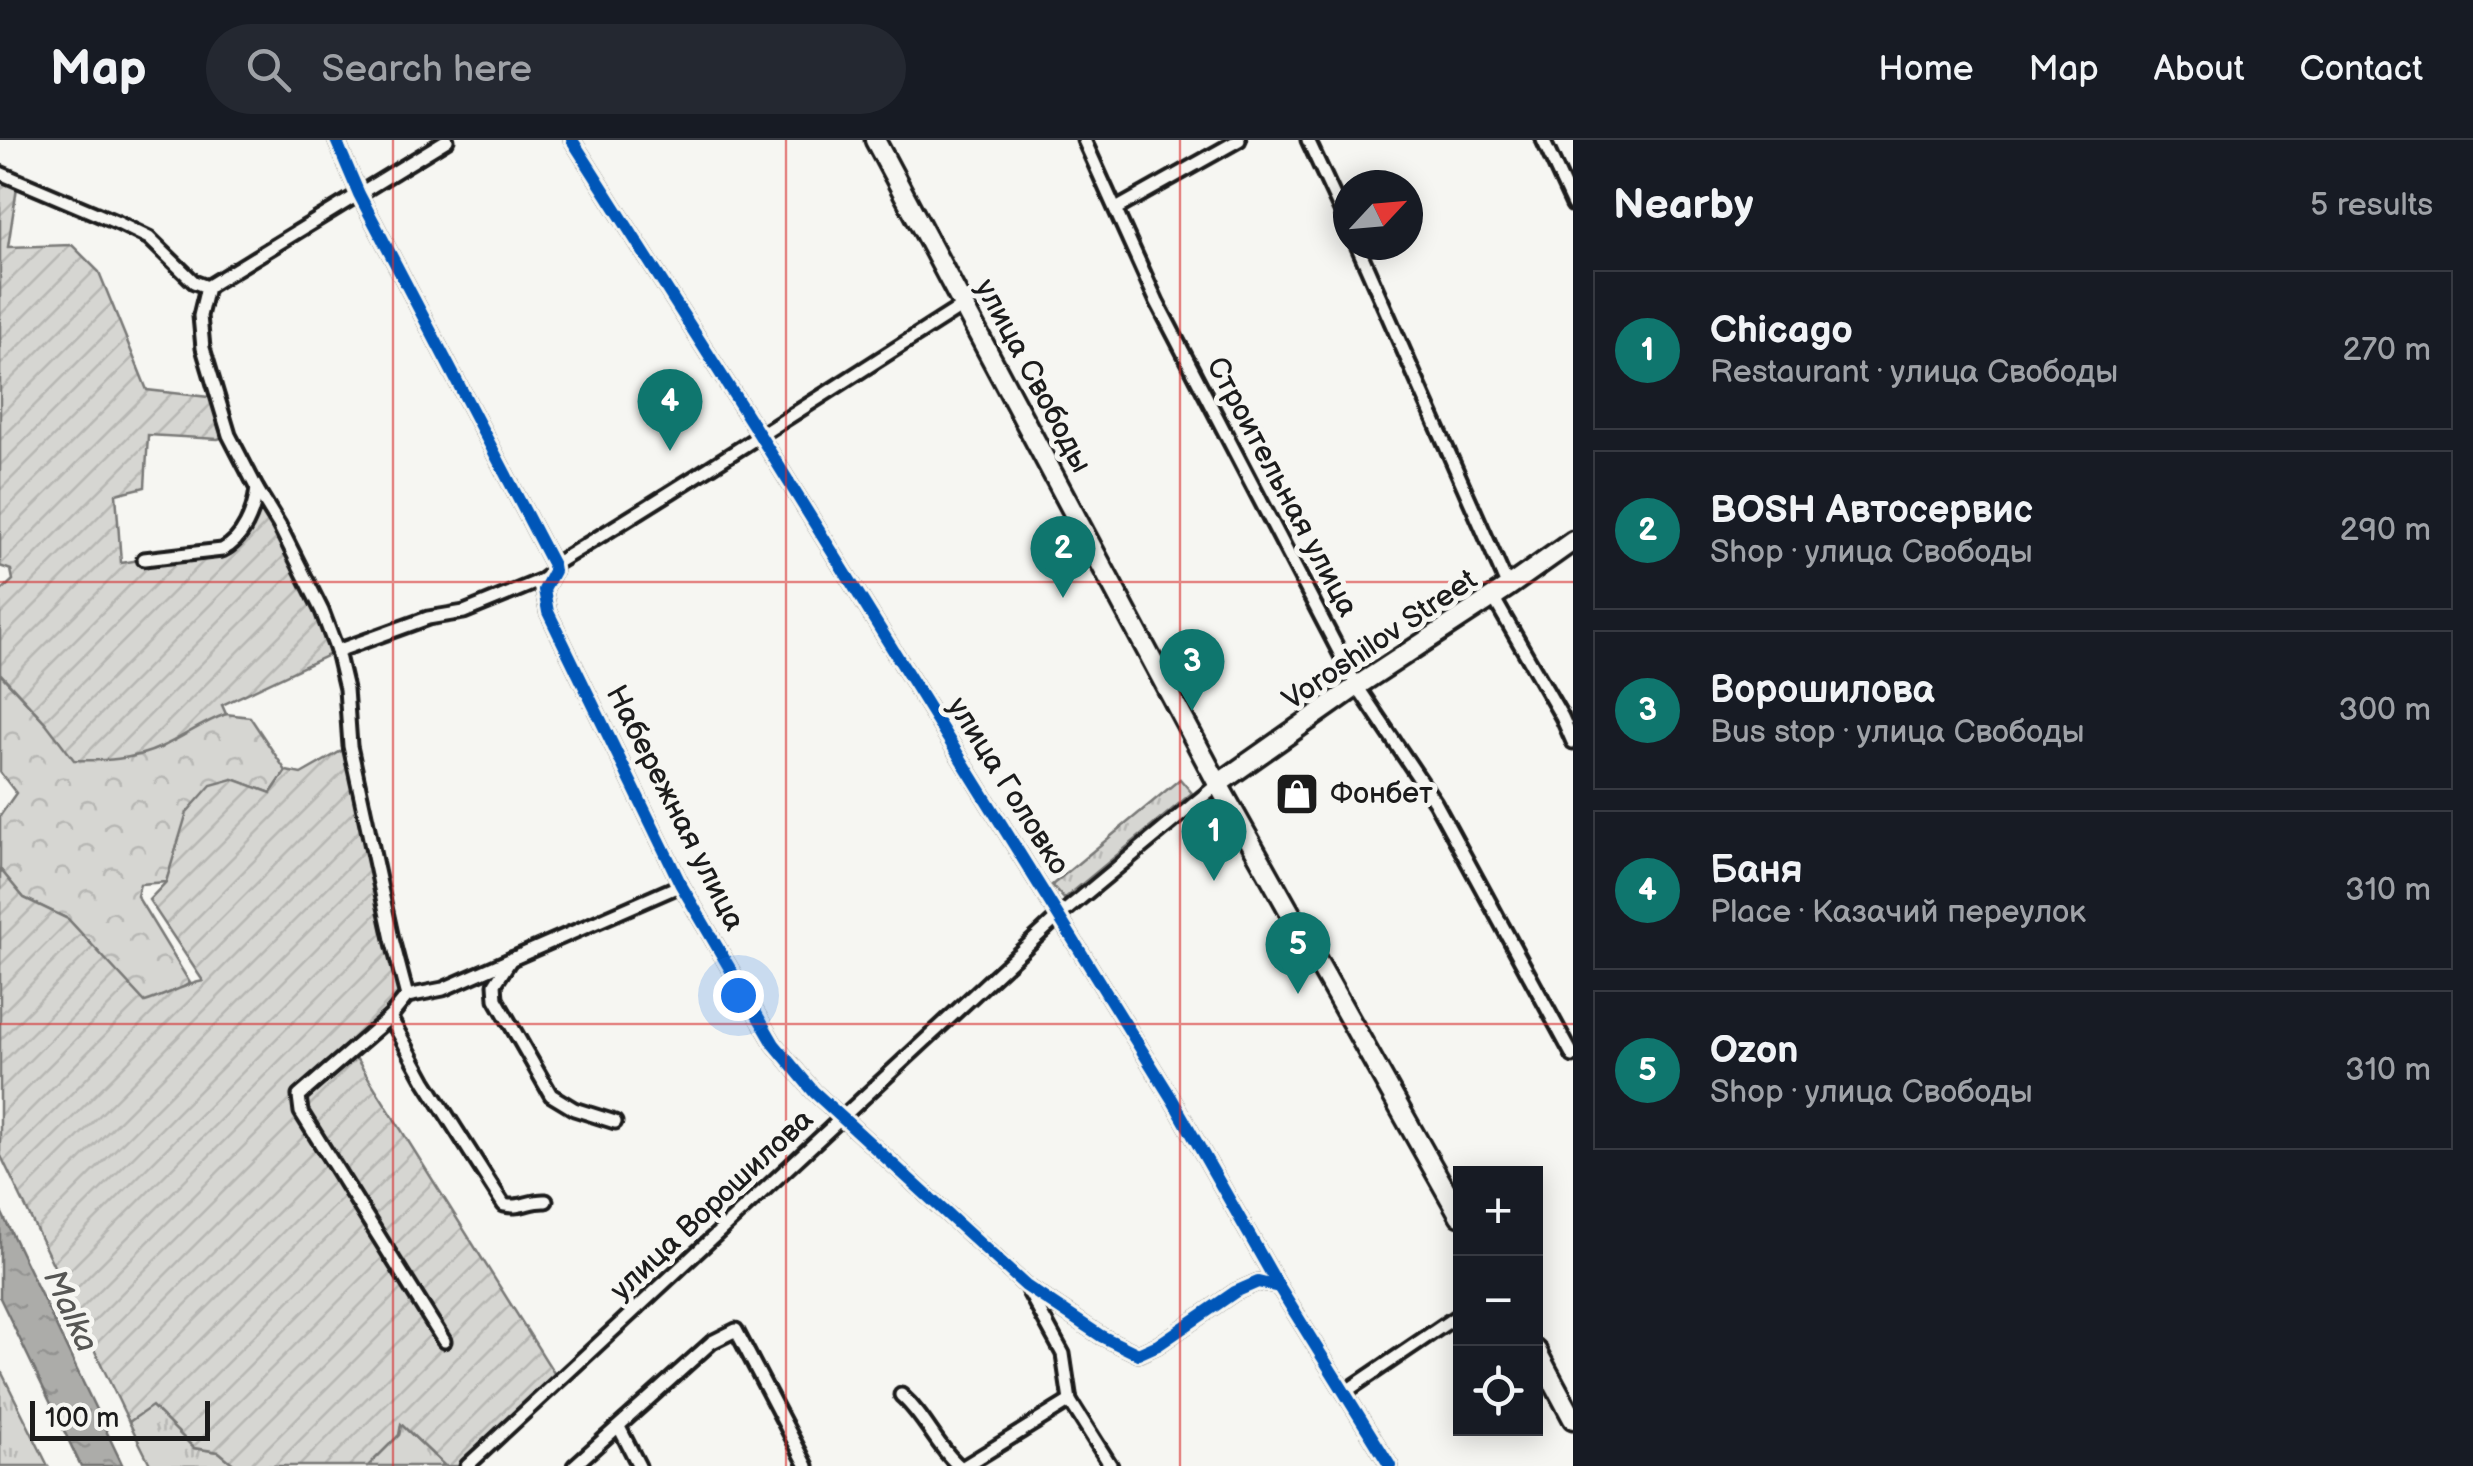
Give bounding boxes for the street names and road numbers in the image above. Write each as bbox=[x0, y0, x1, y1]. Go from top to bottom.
street label: улица Свободы bbox=[967, 273, 1099, 479]
street label: Строительная улица bbox=[1198, 351, 1366, 623]
street label: Voroshilov Street bbox=[1276, 562, 1484, 718]
street label: Набережная улица bbox=[598, 679, 752, 937]
street label: улица Головко bbox=[939, 691, 1077, 881]
street label: улица Ворошилова bbox=[603, 1101, 821, 1308]

